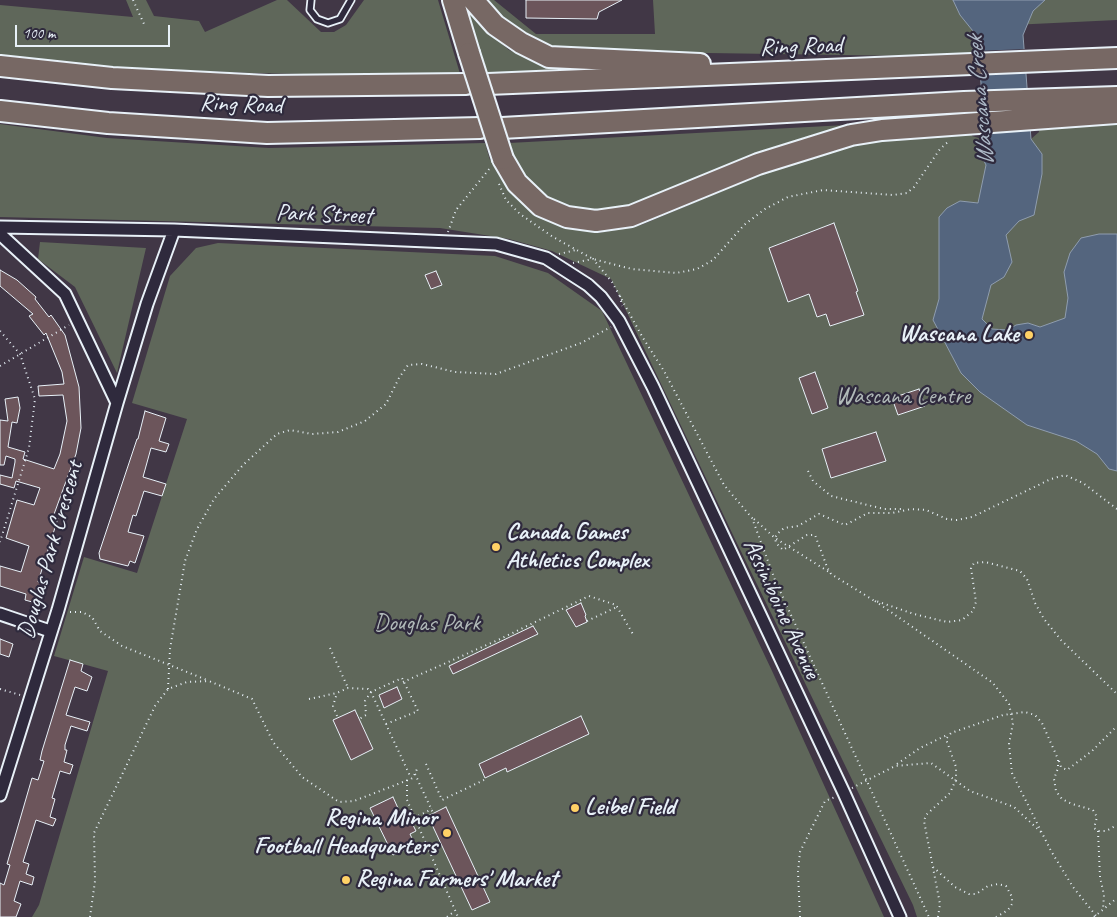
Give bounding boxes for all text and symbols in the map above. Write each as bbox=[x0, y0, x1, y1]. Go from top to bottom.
scale bar bbox=[18, 15, 172, 47]
text: 100 m bbox=[23, 24, 55, 43]
street label: Ring Road bbox=[759, 31, 843, 63]
water label: Wascana Creek bbox=[960, 35, 1002, 167]
street label: Ring Road bbox=[199, 89, 283, 121]
street label: Park Street bbox=[275, 199, 373, 231]
place label: Wascana Lake bbox=[899, 321, 1019, 349]
marker: Wascana Lake bbox=[1023, 329, 1035, 341]
park label: Wascana Centre bbox=[836, 383, 970, 411]
street label: Douglas Park Crescent bbox=[12, 458, 90, 642]
place label: Canada Games Athletics Complex bbox=[506, 519, 648, 575]
street label: Assiniboine Avenue bbox=[736, 535, 826, 683]
marker: Canada Games Athletics Complex bbox=[490, 541, 502, 553]
park label: Douglas Park bbox=[374, 610, 480, 638]
place label: Leibel Field bbox=[585, 794, 675, 822]
marker: Leibel Field bbox=[569, 802, 581, 814]
place label: Regina Minor Football Headquarters bbox=[254, 805, 437, 861]
marker: Regina Minor Football Headquarters bbox=[441, 827, 453, 839]
place label: Regina Farmers' Market bbox=[356, 866, 557, 894]
marker: Regina Farmers' Market bbox=[340, 874, 352, 886]

